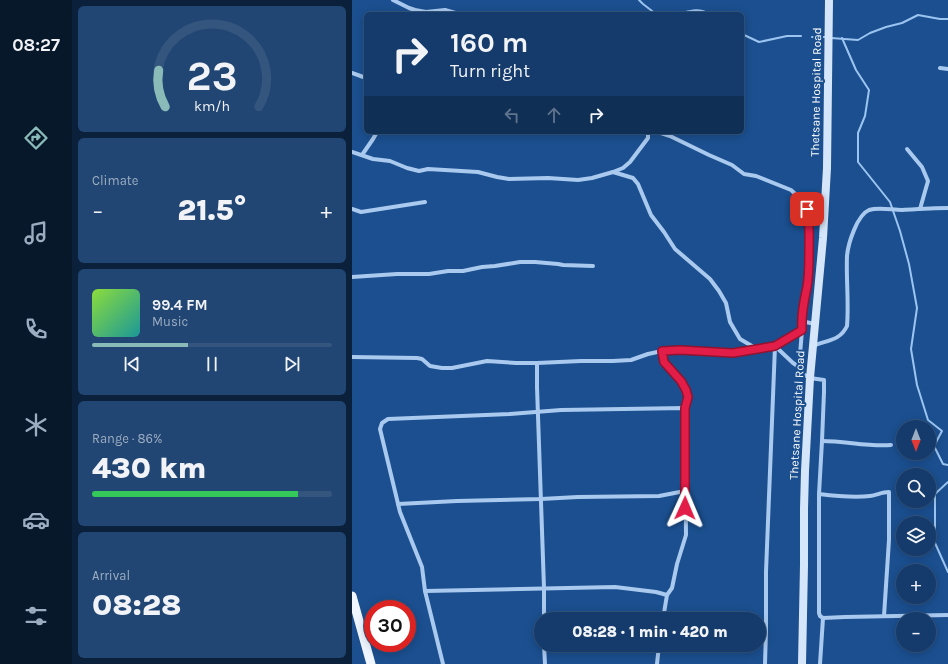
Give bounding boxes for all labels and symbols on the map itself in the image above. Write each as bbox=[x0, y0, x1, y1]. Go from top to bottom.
street label: Thetsane Hospital Road bbox=[808, 27, 824, 157]
pin bbox=[790, 192, 824, 226]
street label: Thetsane Hospital Road bbox=[787, 350, 807, 480]
north arrow bbox=[896, 420, 936, 460]
position arrow bbox=[664, 487, 706, 529]
speed limit sign: 30 bbox=[364, 600, 416, 652]

